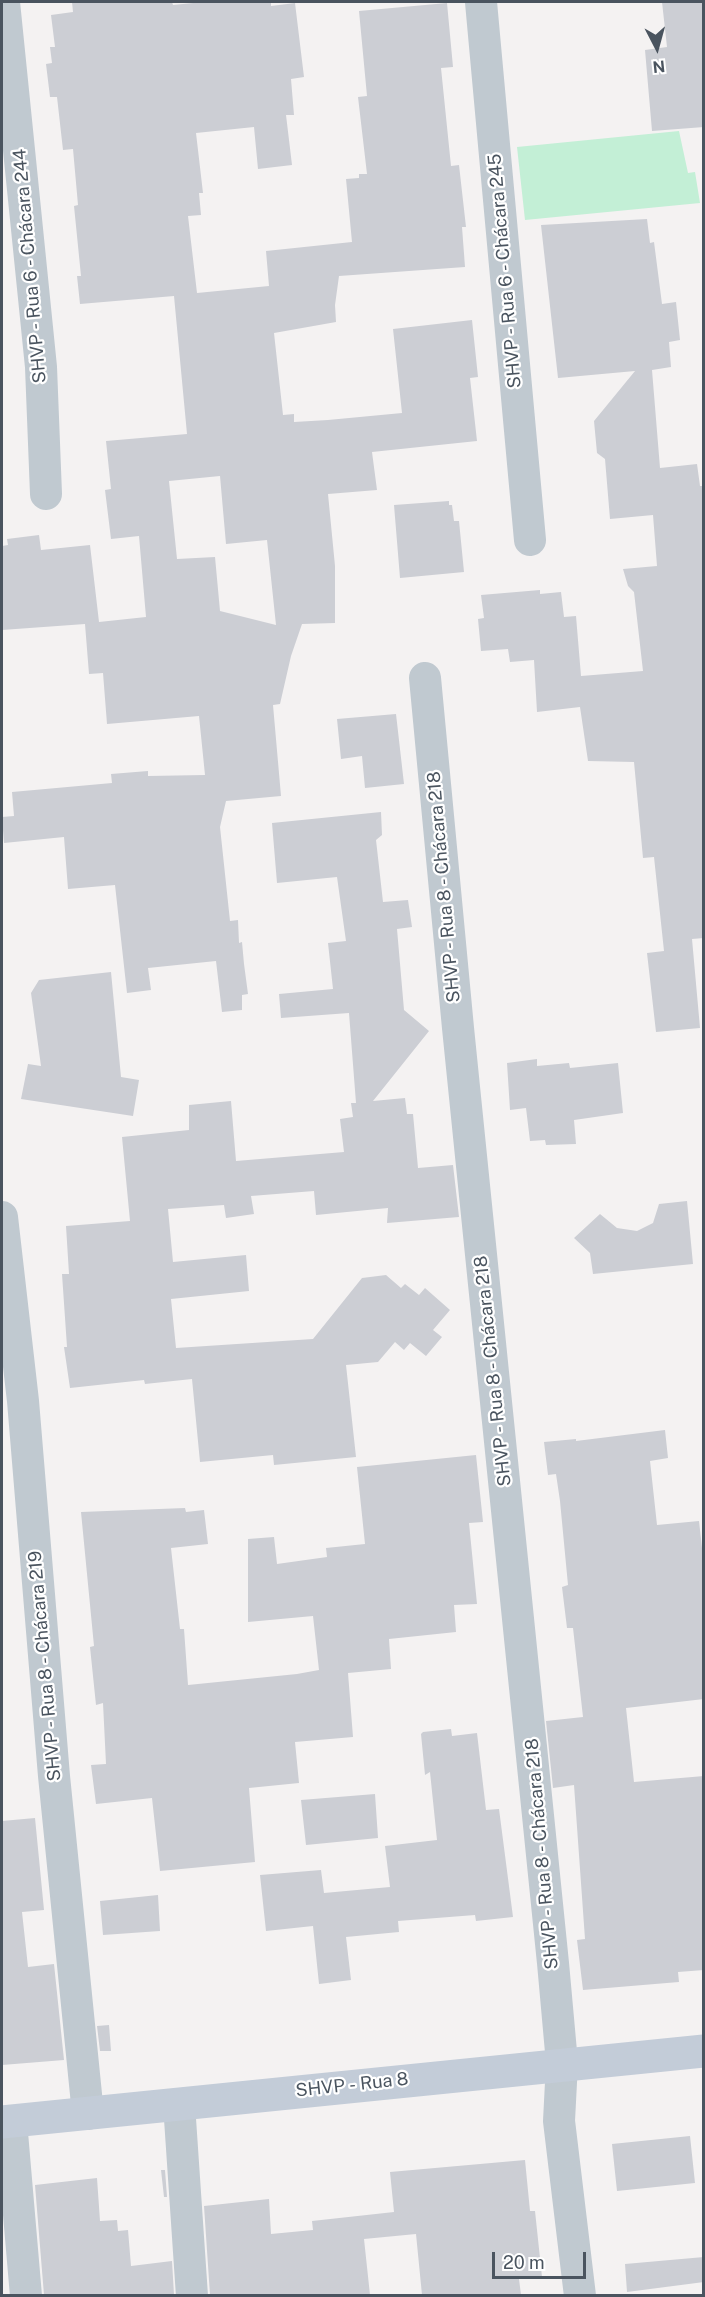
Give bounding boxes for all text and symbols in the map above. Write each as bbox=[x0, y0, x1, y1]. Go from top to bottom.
north arrow bbox=[627, 18, 687, 78]
text: N bbox=[652, 56, 666, 76]
street label: SHVP - Rua 6 - Chácara 244 bbox=[9, 148, 51, 384]
street label: SHVP - Rua 6 - Chácara 245 bbox=[484, 153, 526, 389]
street label: SHVP - Rua 8 - Chácara 218 bbox=[423, 771, 465, 1003]
street label: SHVP - Rua 8 - Chácara 218 bbox=[470, 1255, 516, 1487]
street label: SHVP - Rua 8 - Chácara 219 bbox=[24, 1550, 66, 1782]
street label: SHVP - Rua 8 - Chácara 218 bbox=[521, 1738, 563, 1970]
street label: SHVP - Rua 8 bbox=[295, 2068, 409, 2102]
scale bar bbox=[495, 2240, 590, 2278]
text: 20 m bbox=[503, 2252, 545, 2273]

